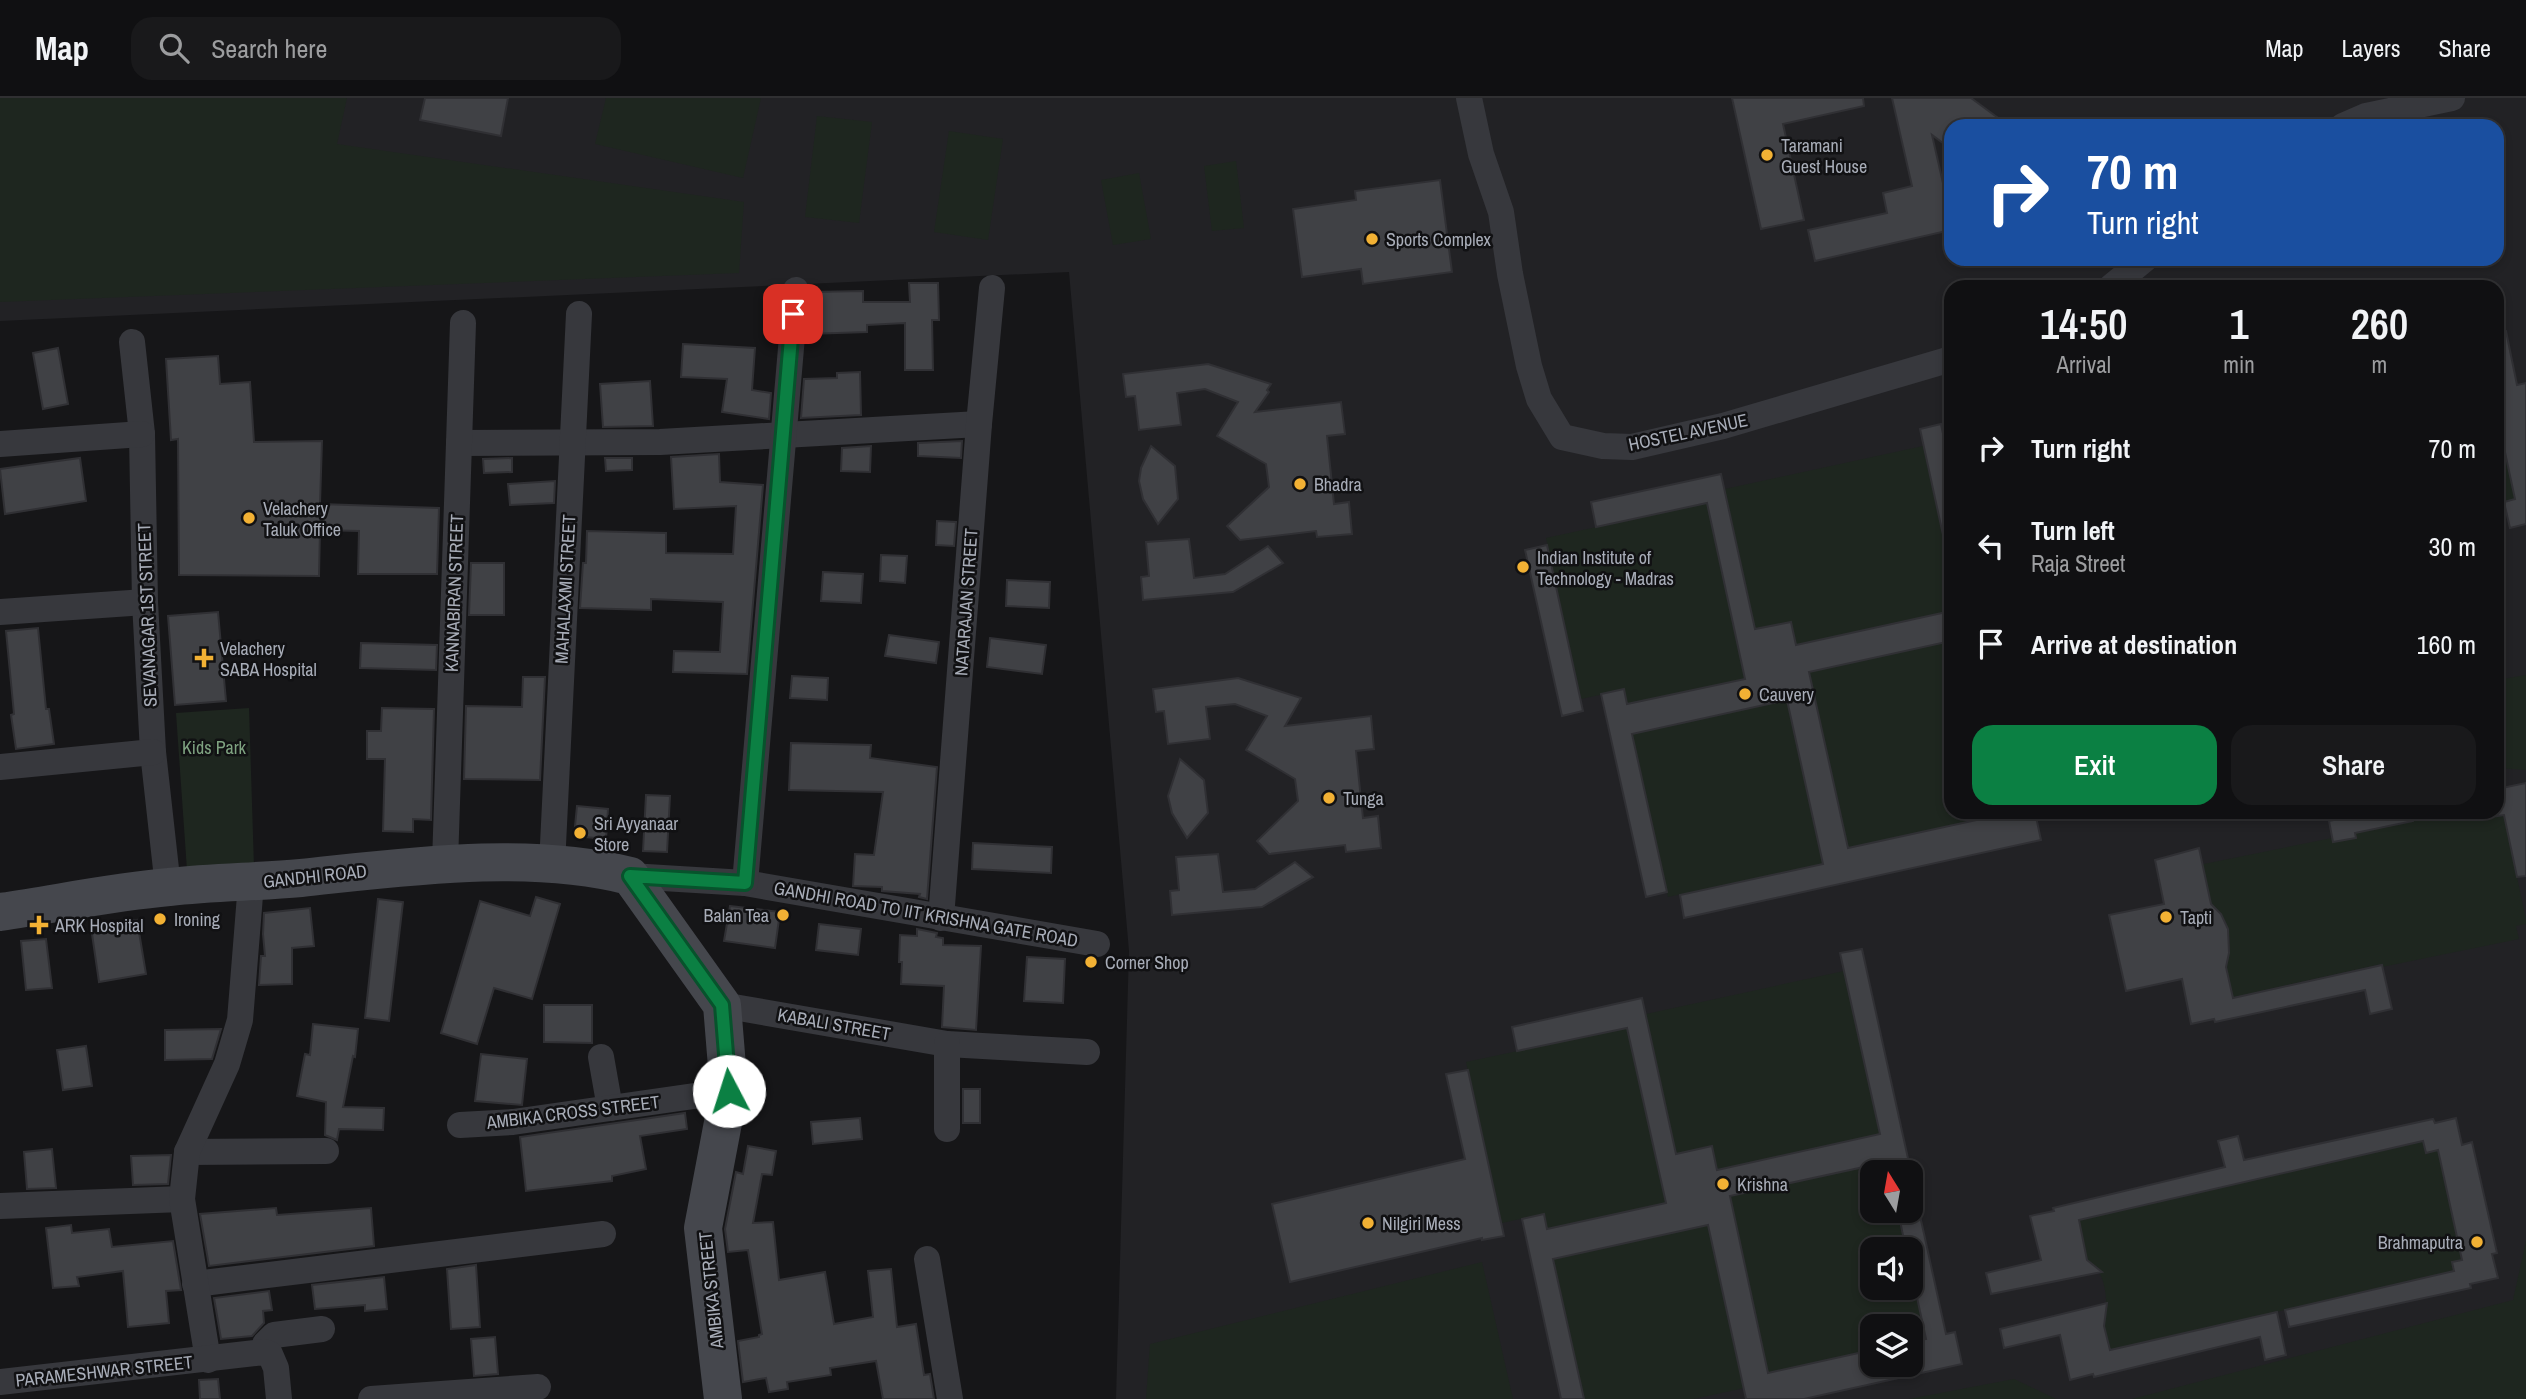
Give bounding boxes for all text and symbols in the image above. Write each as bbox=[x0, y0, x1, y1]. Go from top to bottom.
search box bbox=[131, 17, 621, 80]
text: Map bbox=[35, 26, 89, 70]
icon: search bbox=[155, 29, 193, 67]
text: Search here bbox=[211, 31, 327, 66]
text: Map bbox=[2265, 32, 2303, 64]
text: Layers bbox=[2341, 32, 2400, 64]
text: Share bbox=[2438, 32, 2491, 64]
place label: Taramani Guest House bbox=[1781, 133, 1867, 179]
text: 70 m bbox=[2087, 138, 2179, 204]
marker: Taramani Guest House bbox=[1759, 147, 1775, 163]
icon: right bbox=[1972, 147, 2063, 238]
text: Turn right bbox=[2087, 201, 2199, 244]
place label: Sports Complex bbox=[1386, 227, 1492, 252]
marker: Sports Complex bbox=[1364, 231, 1380, 247]
pin bbox=[763, 284, 823, 344]
icon: arrive bbox=[774, 295, 812, 333]
text: 14:50 bbox=[2040, 296, 2127, 352]
text: 1 bbox=[2229, 296, 2249, 352]
text: 260 bbox=[2351, 296, 2408, 352]
text: Arrival bbox=[2056, 349, 2111, 380]
text: min bbox=[2223, 349, 2255, 380]
text: m bbox=[2372, 349, 2387, 380]
street label: HOSTEL AVENUE bbox=[1626, 407, 1750, 457]
icon: right bbox=[1972, 429, 2010, 467]
text: Turn right bbox=[2031, 431, 2130, 466]
text: 70 m bbox=[2429, 431, 2476, 466]
place label: Bhadra bbox=[1314, 472, 1362, 497]
marker: Bhadra bbox=[1292, 476, 1308, 492]
place label: Velachery Taluk Office bbox=[263, 496, 341, 542]
marker: Velachery Taluk Office bbox=[241, 510, 257, 526]
street label: KANNABIRAN STREET bbox=[439, 513, 469, 673]
text: Turn left bbox=[2031, 513, 2115, 548]
street label: MAHALAXMI STREET bbox=[549, 514, 581, 664]
street label: SEVANAGAR 1ST STREET bbox=[131, 523, 163, 707]
street label: NATARAJAN STREET bbox=[948, 527, 984, 677]
icon: left bbox=[1972, 527, 2010, 565]
text: 30 m bbox=[2429, 529, 2476, 564]
place label: Indian Institute of Technology - Madras bbox=[1537, 545, 1674, 591]
text: Raja Street bbox=[2031, 548, 2125, 579]
marker: Indian Institute of Technology - Madras bbox=[1515, 559, 1531, 575]
icon: arrive bbox=[1972, 625, 2010, 663]
text: Arrive at destination bbox=[2031, 627, 2237, 662]
text: 160 m bbox=[2417, 627, 2476, 662]
place label: Velachery SABA Hospital bbox=[220, 636, 317, 682]
marker: Velachery SABA Hospital bbox=[194, 648, 214, 668]
place label: Cauvery bbox=[1759, 682, 1815, 707]
marker: Cauvery bbox=[1737, 686, 1753, 702]
button: Exit bbox=[1972, 725, 2217, 805]
button: Share bbox=[2231, 725, 2476, 805]
park label: Kids Park bbox=[182, 735, 247, 760]
place label: Tunga bbox=[1343, 786, 1384, 811]
marker: Tunga bbox=[1321, 790, 1337, 806]
place label: Sri Ayyanaar Store bbox=[594, 811, 678, 857]
marker: Sri Ayyanaar Store bbox=[572, 825, 588, 841]
street label: GANDHI ROAD bbox=[262, 858, 368, 894]
street label: GANDHI ROAD TO IIT KRISHNA GATE ROAD bbox=[772, 875, 1080, 953]
place label: Balan Tea bbox=[704, 903, 769, 928]
place label: Tapti bbox=[2180, 905, 2212, 930]
place label: Ironing bbox=[174, 907, 221, 932]
marker: Balan Tea bbox=[775, 907, 791, 923]
marker: Tapti bbox=[2158, 909, 2174, 925]
marker: Ironing bbox=[152, 911, 168, 927]
place label: ARK Hospital bbox=[54, 913, 144, 938]
marker: ARK Hospital bbox=[29, 915, 49, 935]
place label: Corner Shop bbox=[1105, 950, 1189, 975]
marker: Corner Shop bbox=[1083, 954, 1099, 970]
street label: KABALI STREET bbox=[776, 1002, 892, 1046]
position arrow bbox=[692, 1054, 766, 1128]
street label: AMBIKA CROSS STREET bbox=[484, 1089, 661, 1135]
north arrow bbox=[1860, 1160, 1923, 1223]
map controls bbox=[1860, 1160, 1923, 1377]
place label: Krishna bbox=[1737, 1172, 1788, 1197]
marker: Krishna bbox=[1715, 1176, 1731, 1192]
place label: Nilgiri Mess bbox=[1382, 1211, 1461, 1236]
marker: Nilgiri Mess bbox=[1360, 1215, 1376, 1231]
street label: AMBIKA STREET bbox=[692, 1230, 730, 1351]
place label: Brahmaputra bbox=[2378, 1230, 2463, 1255]
marker: Brahmaputra bbox=[2469, 1234, 2485, 1250]
button: sound bbox=[1860, 1237, 1923, 1300]
button: layers bbox=[1860, 1314, 1923, 1377]
street label: PARAMESHWAR STREET bbox=[14, 1349, 194, 1393]

